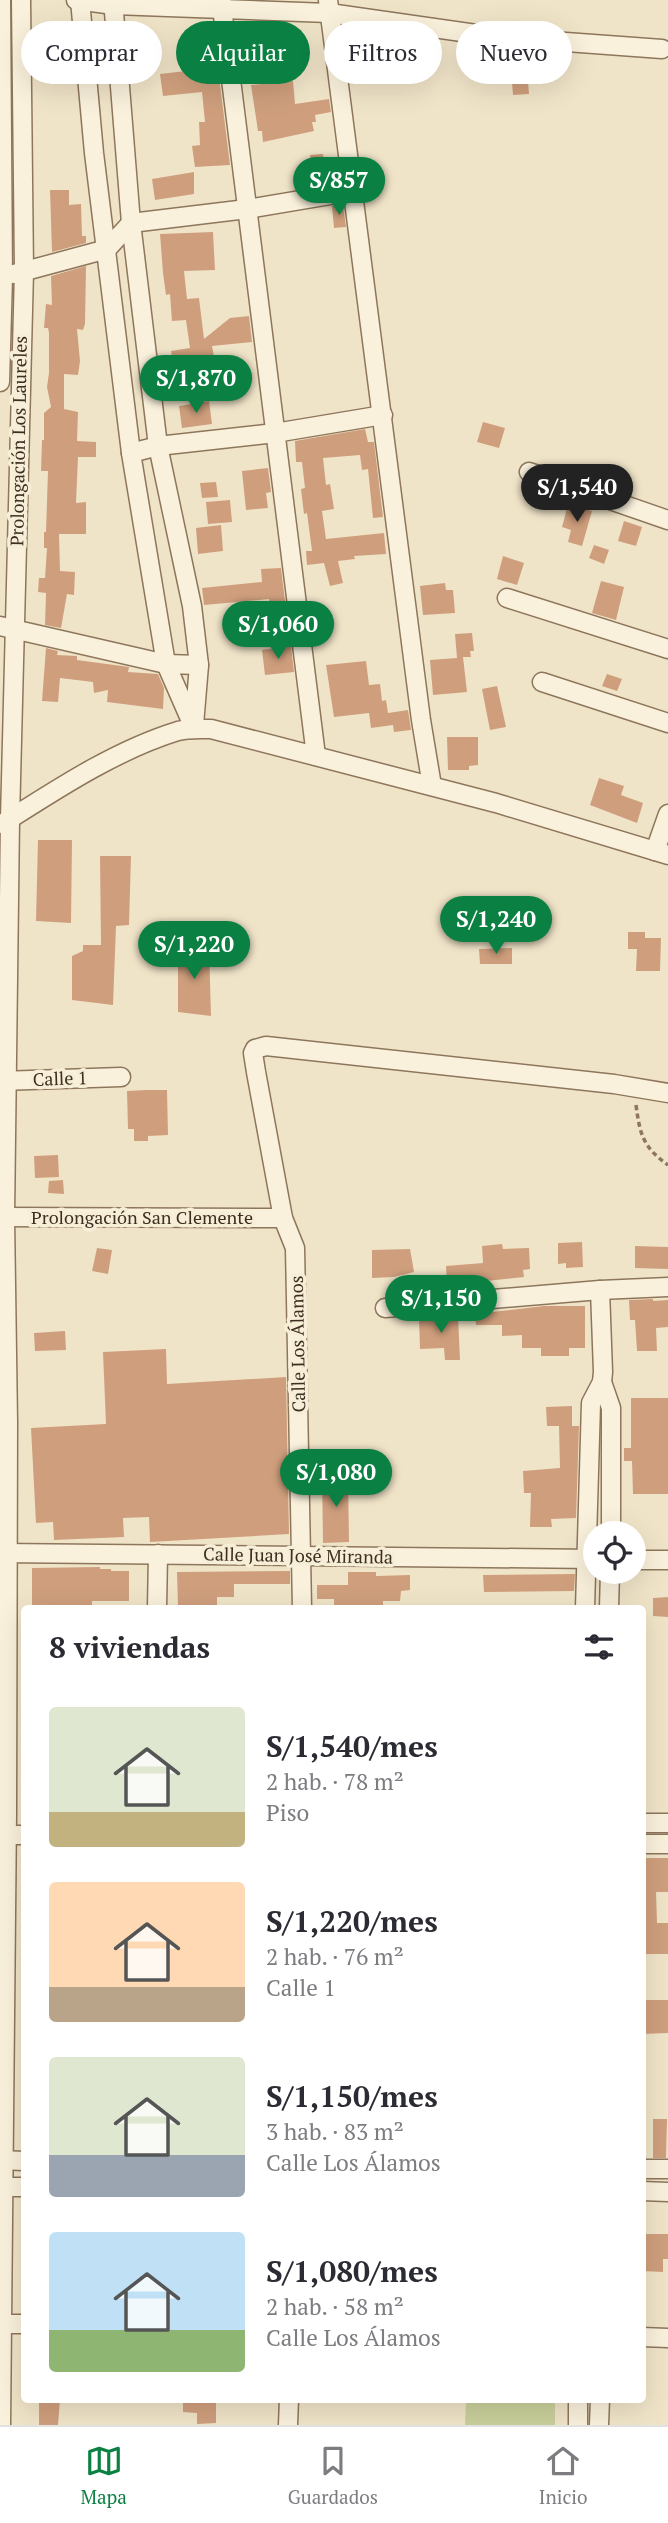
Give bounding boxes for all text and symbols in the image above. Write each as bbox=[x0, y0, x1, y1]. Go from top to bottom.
chip: Comprar bbox=[21, 21, 162, 84]
chip: Alquilar bbox=[176, 21, 310, 84]
chip: Filtros bbox=[324, 21, 442, 84]
chip: Nuevo bbox=[456, 21, 572, 84]
pin: S/857 bbox=[290, 158, 388, 217]
text: S/857 bbox=[309, 164, 369, 195]
street label: Prolongación Los Laureles bbox=[4, 336, 32, 546]
pin: S/1,870 bbox=[131, 356, 261, 415]
text: S/1,870 bbox=[156, 362, 236, 393]
pin: S/1,540 bbox=[512, 464, 642, 524]
text: S/1,540 bbox=[537, 471, 617, 502]
pin: S/1,060 bbox=[213, 602, 343, 661]
text: S/1,060 bbox=[238, 608, 318, 639]
pin: S/1,240 bbox=[431, 897, 561, 956]
text: S/1,240 bbox=[456, 903, 536, 934]
pin: S/1,220 bbox=[129, 922, 259, 981]
text: S/1,220 bbox=[154, 928, 234, 959]
street label: Calle 1 bbox=[32, 1065, 88, 1091]
street label: Prolongación San Clemente bbox=[31, 1205, 253, 1229]
street label: Calle Los Álamos bbox=[284, 1275, 310, 1413]
pin: S/1,150 bbox=[376, 1276, 506, 1335]
text: S/1,150 bbox=[401, 1282, 481, 1313]
pin: S/1,080 bbox=[271, 1450, 401, 1509]
text: S/1,080 bbox=[296, 1456, 376, 1487]
map controls bbox=[583, 1521, 646, 1584]
button: locate bbox=[583, 1521, 646, 1584]
street label: Calle Juan José Miranda bbox=[203, 1541, 393, 1569]
text: 8 viviendas bbox=[49, 1627, 210, 1667]
icon: filters bbox=[580, 1628, 618, 1666]
text: S/1,540/mes bbox=[266, 1726, 438, 1766]
icon: home bbox=[105, 1735, 189, 1819]
text: 2 hab. · 78 m² bbox=[266, 1766, 404, 1797]
text: Piso bbox=[266, 1797, 309, 1828]
text: S/1,220/mes bbox=[266, 1901, 438, 1941]
icon: home bbox=[105, 1910, 189, 1994]
text: 2 hab. · 76 m² bbox=[266, 1941, 404, 1972]
text: Calle 1 bbox=[266, 1972, 336, 2003]
text: S/1,150/mes bbox=[266, 2076, 438, 2116]
icon: home bbox=[105, 2085, 189, 2169]
text: 3 hab. · 83 m² bbox=[266, 2116, 404, 2147]
text: Calle Los Álamos bbox=[266, 2147, 441, 2178]
text: S/1,080/mes bbox=[266, 2251, 438, 2291]
icon: home bbox=[105, 2260, 189, 2344]
text: 2 hab. · 58 m² bbox=[266, 2291, 404, 2322]
text: Calle Los Álamos bbox=[266, 2322, 441, 2353]
tab: Mapa bbox=[80, 2442, 127, 2509]
tab: Guardados bbox=[288, 2442, 378, 2509]
tab: Inicio bbox=[539, 2442, 588, 2509]

